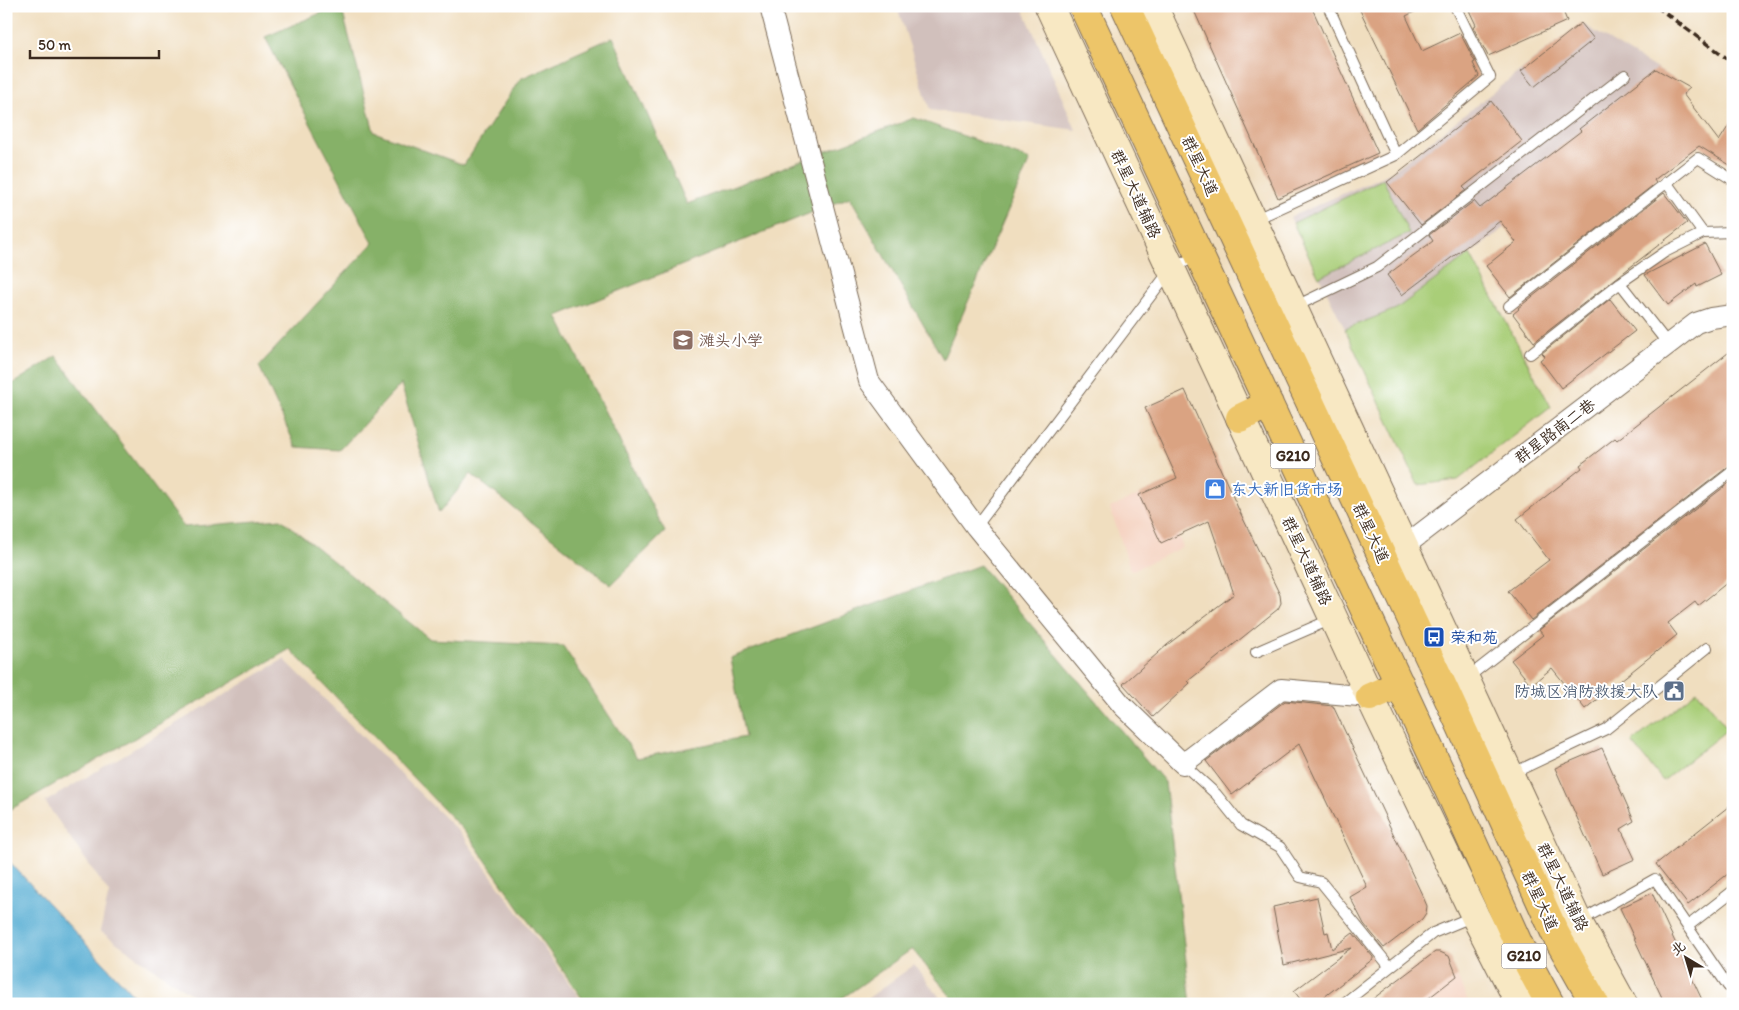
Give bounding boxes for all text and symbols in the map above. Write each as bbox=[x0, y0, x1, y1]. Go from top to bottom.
scale bar bbox=[30, 28, 159, 60]
text: 50 m bbox=[38, 36, 71, 54]
street label: 群星大道 bbox=[1178, 133, 1222, 199]
street label: 群星大道辅路 bbox=[1107, 146, 1165, 242]
school or university icon: 滩头小学 bbox=[671, 328, 695, 352]
place label: 滩头小学 bbox=[699, 331, 763, 350]
street label: 群星路南二巷 bbox=[1511, 395, 1599, 467]
road number: G210 bbox=[1270, 444, 1316, 468]
shop icon: 东大新旧货市场 bbox=[1203, 477, 1227, 501]
place label: 东大新旧货市场 bbox=[1231, 480, 1343, 499]
street label: 群星大道 bbox=[1349, 500, 1393, 566]
street label: 群星大道辅路 bbox=[1278, 513, 1336, 609]
bus stop icon: 荣和苑 bbox=[1422, 625, 1446, 649]
place label: 荣和苑 bbox=[1450, 628, 1498, 647]
public building icon: 防城区消防救援大队 bbox=[1662, 679, 1686, 703]
place label: 防城区消防救援大队 bbox=[1514, 682, 1658, 701]
street label: 群星大道辅路 bbox=[1533, 840, 1593, 934]
street label: 群星大道 bbox=[1518, 868, 1562, 934]
north arrow bbox=[1662, 932, 1712, 982]
text: 北 bbox=[1668, 937, 1689, 959]
road number: G210 bbox=[1502, 944, 1546, 968]

